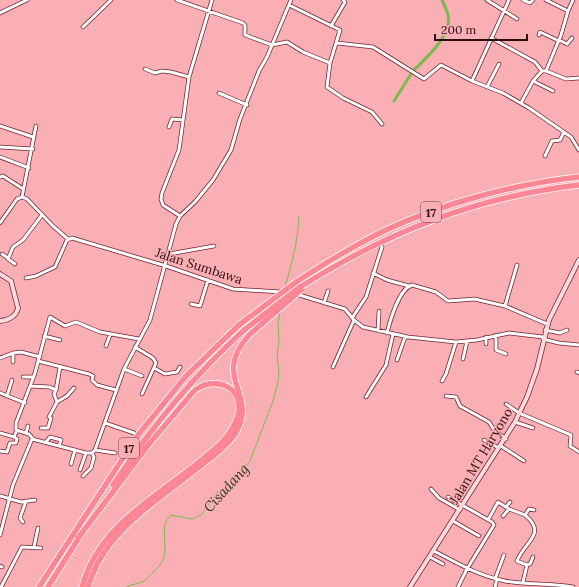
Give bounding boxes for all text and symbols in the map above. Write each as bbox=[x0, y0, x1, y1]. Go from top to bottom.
scale bar bbox=[435, 16, 527, 42]
text: 200 m bbox=[441, 22, 477, 37]
road number: 17 bbox=[421, 202, 441, 222]
street label: Jalan Sumbawa bbox=[152, 244, 245, 288]
street label: Jalan MT Haryono bbox=[445, 405, 517, 508]
road number: 17 bbox=[119, 438, 139, 458]
water label: Cisadang bbox=[200, 460, 252, 516]

